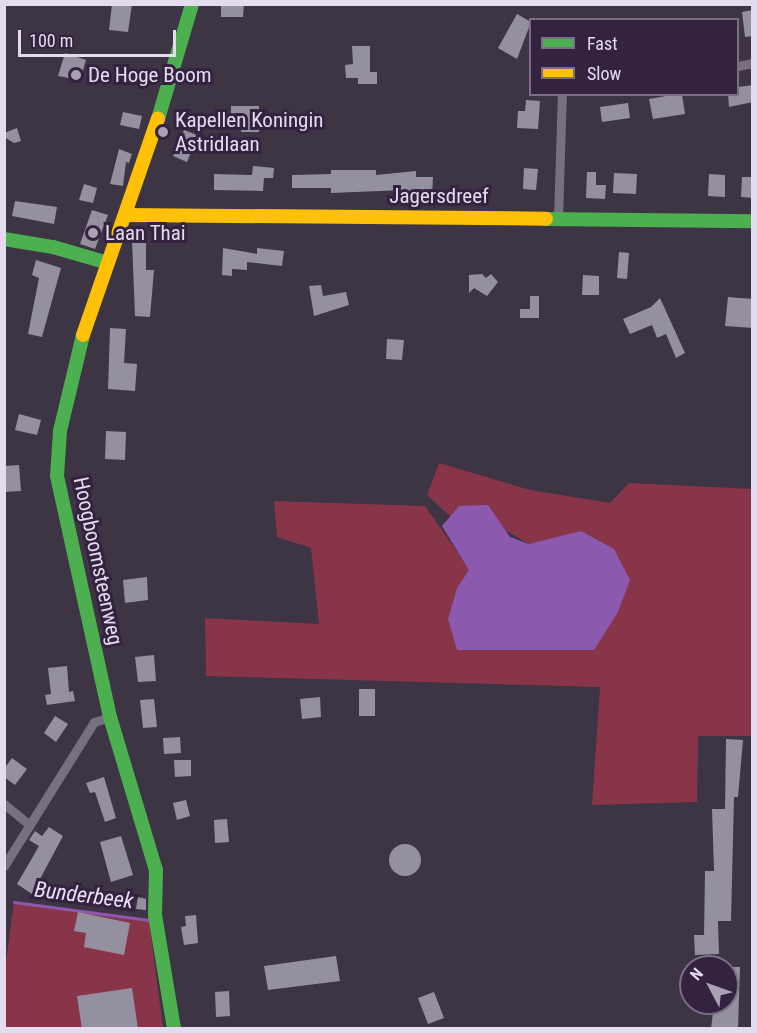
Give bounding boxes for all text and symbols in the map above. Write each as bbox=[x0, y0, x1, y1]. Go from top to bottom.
scale bar bbox=[21, 18, 178, 56]
legend bbox=[529, 18, 739, 96]
text: 100 m bbox=[29, 30, 73, 51]
text: Fast bbox=[587, 33, 618, 54]
place label: De Hoge Boom bbox=[88, 62, 212, 88]
text: Slow bbox=[587, 63, 621, 84]
marker: De Hoge Boom bbox=[69, 68, 83, 82]
place label: Kapellen Koningin Astridlaan bbox=[175, 107, 323, 157]
marker: Kapellen Koningin Astridlaan bbox=[156, 125, 170, 139]
street label: Jagersdreef bbox=[389, 183, 489, 209]
place label: Laan Thai bbox=[105, 220, 186, 246]
marker: Laan Thai bbox=[86, 226, 100, 240]
street label: Hoogboomsteenweg bbox=[68, 475, 128, 647]
water label: Bunderbeek bbox=[33, 876, 135, 914]
north arrow bbox=[679, 955, 739, 1015]
text: N bbox=[686, 964, 707, 984]

